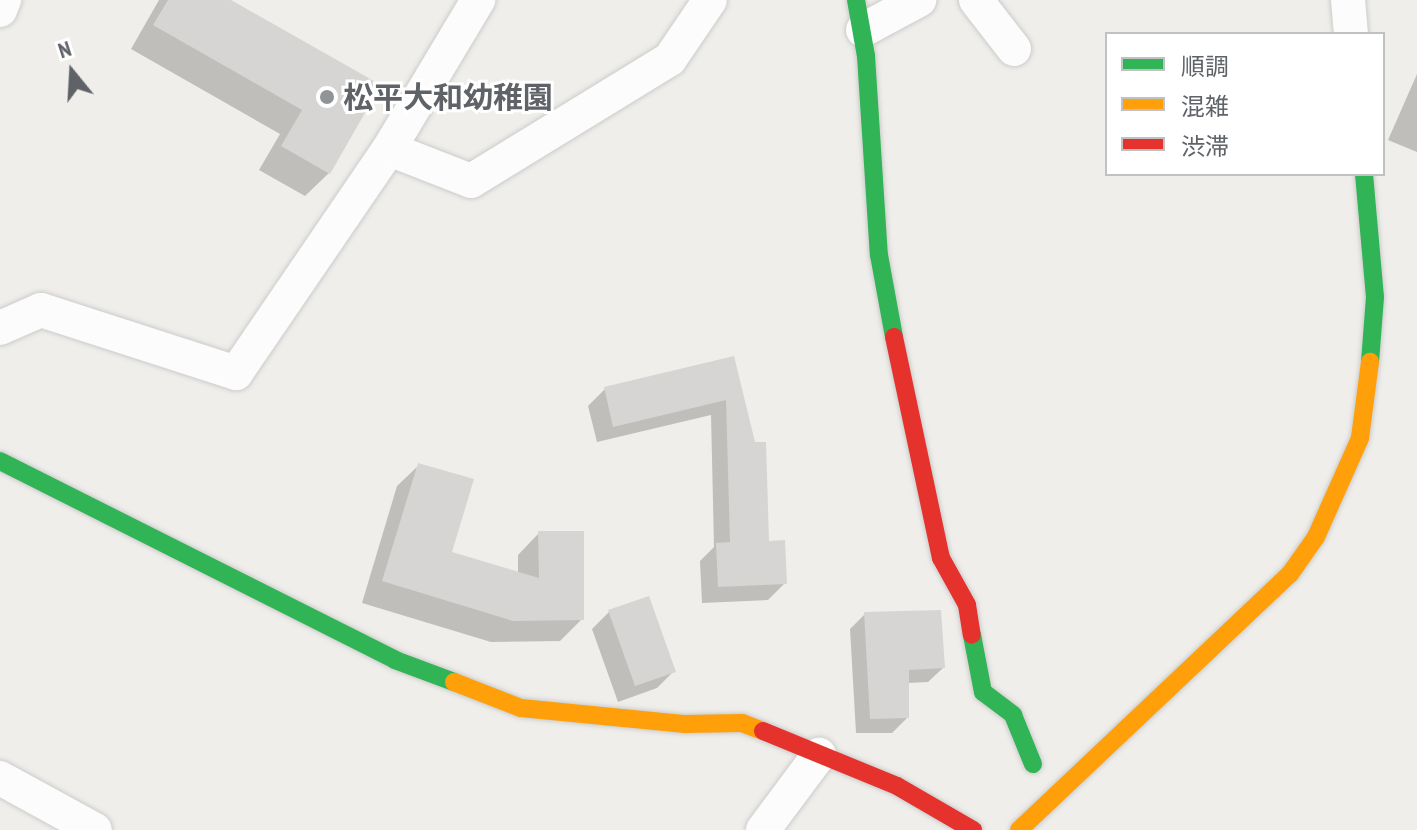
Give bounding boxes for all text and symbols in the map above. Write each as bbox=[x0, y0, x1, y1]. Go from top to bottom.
north arrow bbox=[32, 32, 112, 112]
legend bbox=[1105, 32, 1385, 176]
text: N bbox=[55, 34, 75, 64]
text: 順調 bbox=[1181, 51, 1229, 82]
place label: 松平大和幼稚園 bbox=[343, 79, 553, 115]
marker: 松平大和幼稚園 bbox=[318, 88, 336, 106]
text: 混雑 bbox=[1181, 91, 1229, 122]
text: 渋滞 bbox=[1181, 131, 1229, 162]

